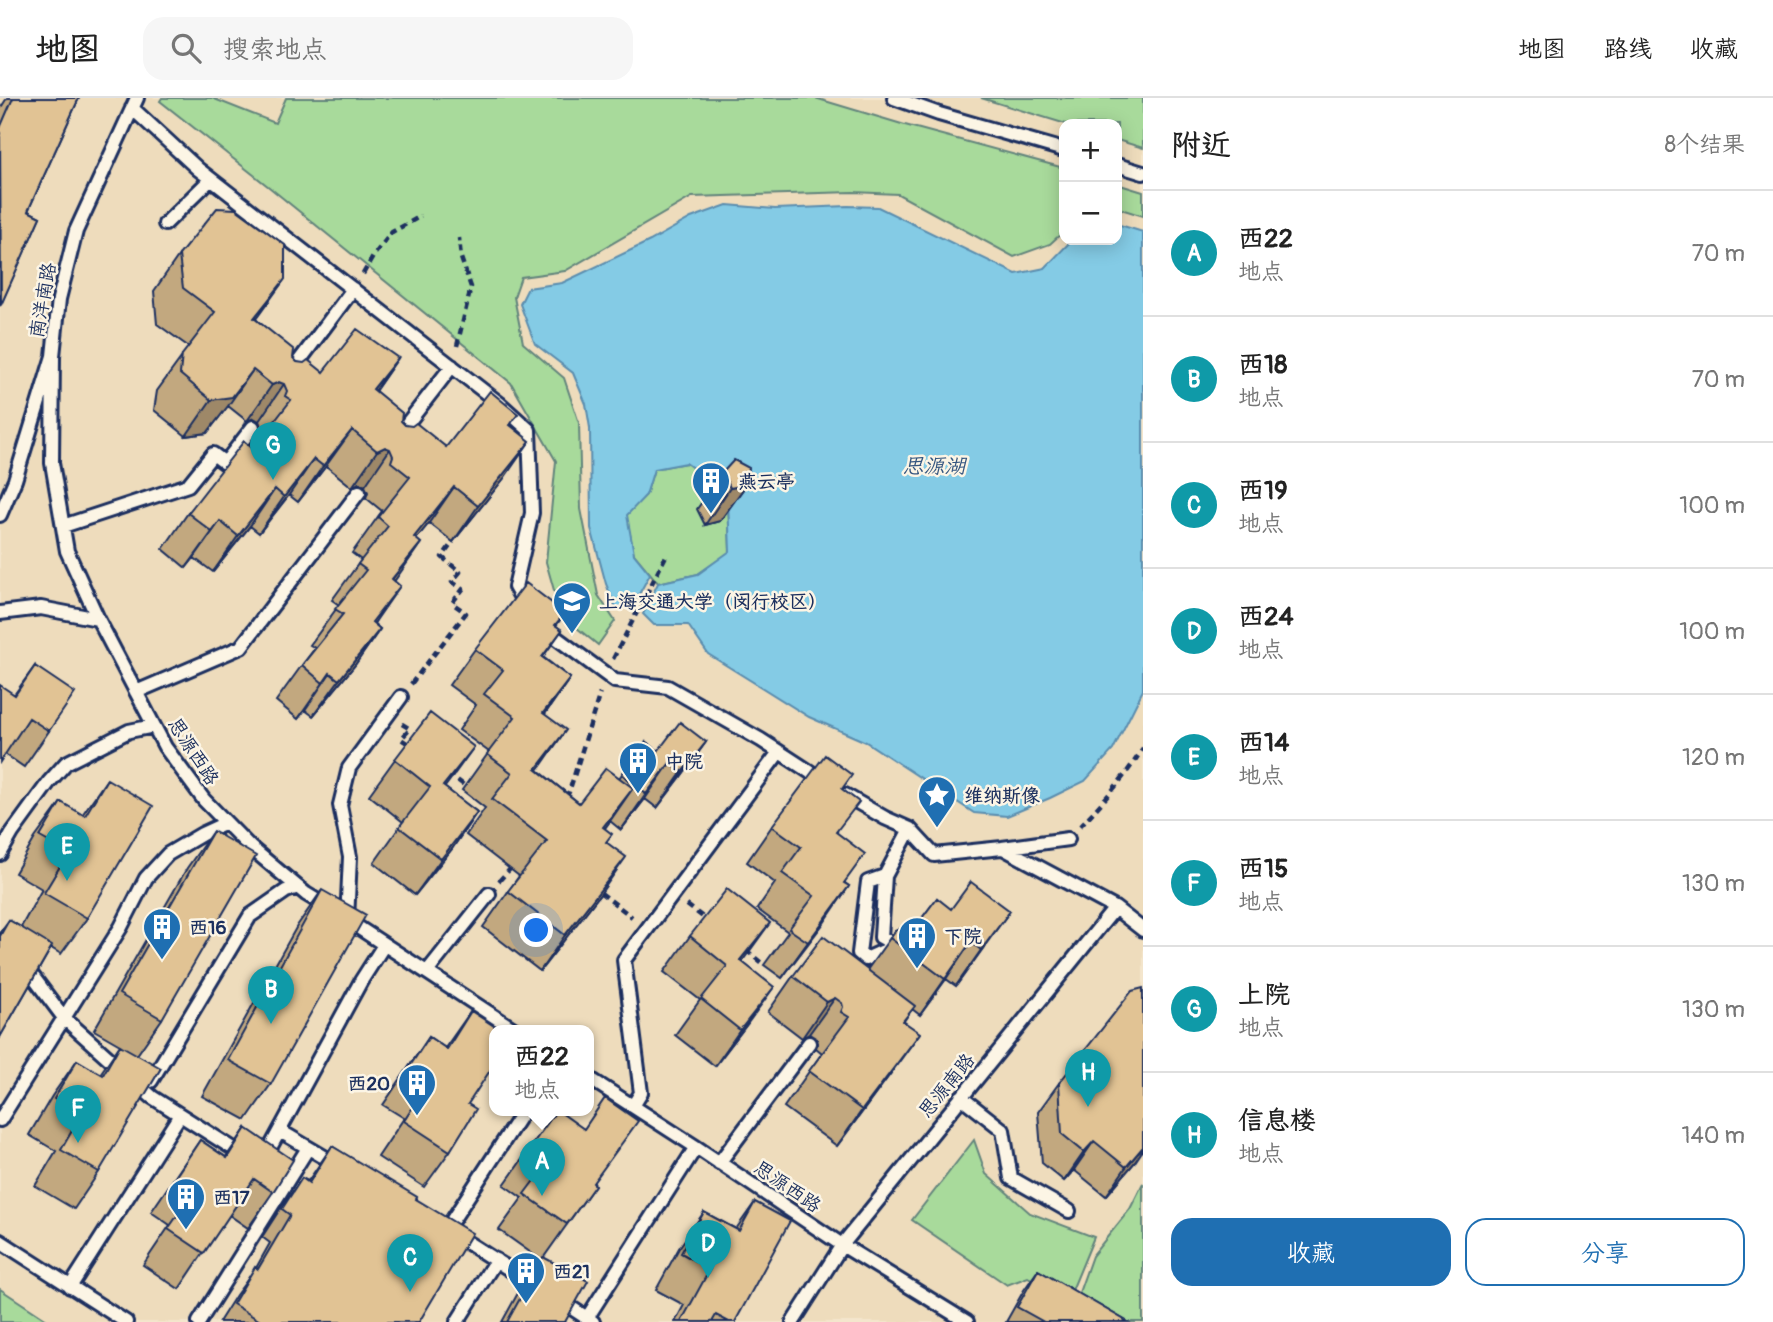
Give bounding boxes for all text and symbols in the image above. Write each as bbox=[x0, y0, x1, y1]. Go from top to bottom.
search box bbox=[143, 17, 633, 80]
text: 地图 bbox=[35, 29, 101, 70]
icon: search bbox=[167, 29, 205, 67]
text: 搜索地点 bbox=[223, 34, 327, 66]
text: 地图 bbox=[1518, 35, 1566, 64]
text: 路线 bbox=[1604, 35, 1652, 64]
text: 收藏 bbox=[1690, 35, 1738, 64]
map controls bbox=[1059, 119, 1122, 245]
button: + bbox=[1059, 119, 1122, 182]
text: 附近 bbox=[1171, 127, 1231, 164]
text: 8个结果 bbox=[1664, 130, 1745, 159]
button: − bbox=[1059, 182, 1122, 245]
text: 西22 bbox=[1238, 223, 1293, 255]
text: A bbox=[1187, 239, 1201, 268]
text: 70 m bbox=[1692, 239, 1745, 268]
text: 地点 bbox=[1238, 257, 1284, 286]
street label: 南洋南路 bbox=[25, 261, 61, 340]
text: 西18 bbox=[1238, 349, 1287, 381]
text: B bbox=[1187, 365, 1201, 394]
text: 70 m bbox=[1692, 365, 1745, 394]
text: 地点 bbox=[1238, 383, 1284, 412]
pin: G bbox=[250, 422, 296, 480]
water label: 思源湖 bbox=[903, 453, 967, 480]
building icon: 燕云亭 bbox=[690, 460, 732, 515]
place label: 燕云亭 bbox=[738, 470, 795, 494]
text: 西19 bbox=[1238, 475, 1288, 507]
text: C bbox=[1187, 491, 1201, 520]
text: 100 m bbox=[1679, 491, 1745, 520]
text: 地点 bbox=[1238, 509, 1284, 538]
school or university icon: 上海交通大学（闵行校区） bbox=[551, 580, 593, 635]
place label: 上海交通大学（闵行校区） bbox=[599, 590, 827, 614]
text: 西24 bbox=[1238, 601, 1294, 633]
text: D bbox=[1187, 617, 1201, 646]
text: 100 m bbox=[1679, 617, 1745, 646]
text: 地点 bbox=[1238, 635, 1284, 664]
street label: 思源西路 bbox=[162, 713, 224, 790]
text: 西14 bbox=[1238, 727, 1289, 759]
building icon: 中院 bbox=[617, 740, 659, 795]
text: E bbox=[1188, 743, 1200, 772]
text: 120 m bbox=[1682, 743, 1745, 772]
place label: 中院 bbox=[665, 750, 703, 774]
text: 地点 bbox=[1238, 761, 1284, 790]
place icon: 维纳斯像 bbox=[916, 774, 958, 829]
place label: 维纳斯像 bbox=[964, 784, 1040, 808]
pin: E bbox=[44, 823, 90, 881]
text: 西15 bbox=[1238, 853, 1288, 885]
text: F bbox=[1187, 869, 1201, 898]
text: 130 m bbox=[1682, 869, 1745, 898]
text: 地点 bbox=[1238, 887, 1284, 916]
building icon: 西16 bbox=[141, 906, 183, 961]
your location bbox=[519, 913, 553, 947]
building icon: 下院 bbox=[896, 915, 938, 970]
place label: 西16 bbox=[189, 916, 227, 940]
place label: 下院 bbox=[944, 925, 982, 949]
pin: B bbox=[248, 966, 294, 1024]
text: 上院 bbox=[1238, 979, 1290, 1011]
text: G bbox=[1186, 995, 1202, 1024]
text: 130 m bbox=[1682, 995, 1745, 1024]
text: 地点 bbox=[1238, 1013, 1284, 1042]
popup bbox=[489, 1025, 594, 1116]
text: 西22 bbox=[514, 1041, 569, 1073]
street label: 思源南路 bbox=[914, 1049, 980, 1123]
pin: H bbox=[1065, 1049, 1111, 1107]
building icon: 西20 bbox=[396, 1062, 438, 1117]
place label: 西20 bbox=[347, 1072, 390, 1096]
text: 地点 bbox=[514, 1075, 560, 1104]
pin: F bbox=[55, 1085, 101, 1143]
text: 信息楼 bbox=[1238, 1105, 1316, 1137]
text: H bbox=[1187, 1121, 1201, 1150]
text: 140 m bbox=[1682, 1121, 1745, 1150]
pin: A bbox=[519, 1138, 565, 1196]
text: 地点 bbox=[1238, 1139, 1284, 1168]
street label: 思源西路 bbox=[749, 1156, 826, 1218]
building icon: 西17 bbox=[165, 1176, 207, 1231]
place label: 西17 bbox=[213, 1186, 250, 1210]
button: 收藏 bbox=[1171, 1218, 1451, 1286]
button: 分享 bbox=[1465, 1218, 1745, 1286]
pin: D bbox=[685, 1220, 731, 1278]
pin: C bbox=[387, 1234, 433, 1292]
building icon: 西21 bbox=[505, 1250, 547, 1305]
place label: 西21 bbox=[553, 1260, 590, 1284]

